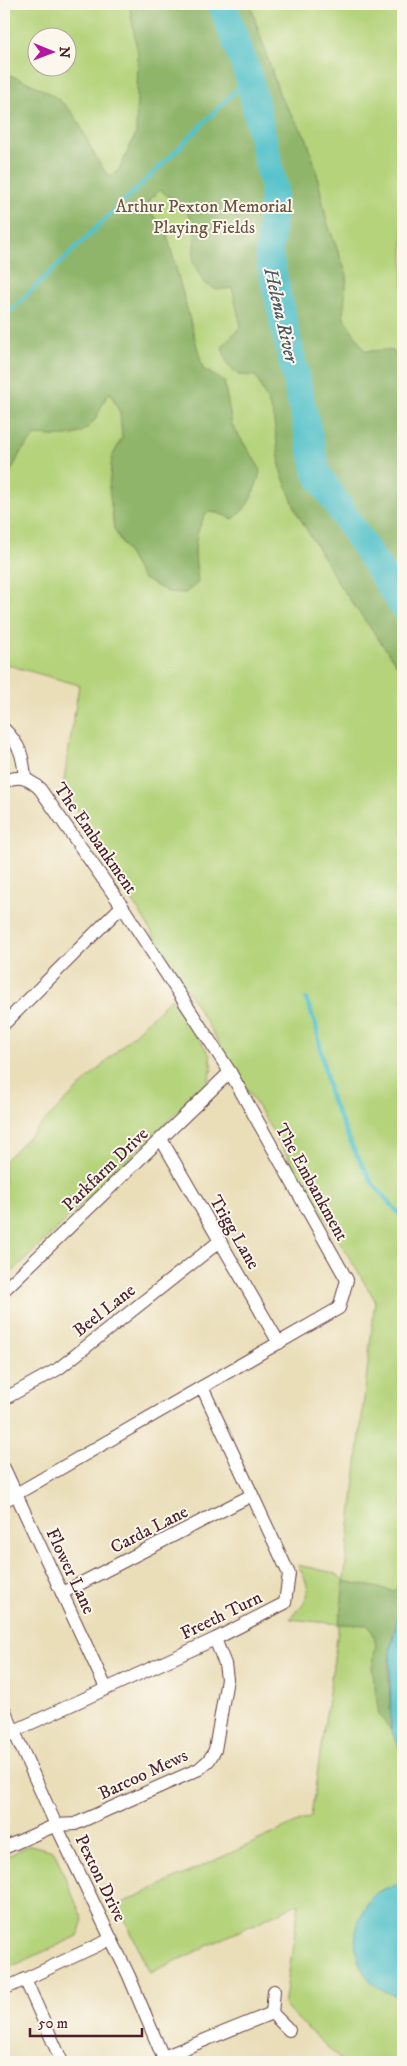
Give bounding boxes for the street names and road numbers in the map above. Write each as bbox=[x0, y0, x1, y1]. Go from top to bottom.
street label: The Embankment bbox=[49, 779, 142, 899]
street label: The Embankment bbox=[270, 1120, 353, 1245]
street label: Parkfarm Drive bbox=[58, 1123, 153, 1216]
street label: Trigg Lane bbox=[204, 1192, 264, 1273]
street label: Beel Lane bbox=[69, 1280, 140, 1342]
street label: Carda Lane bbox=[107, 1501, 192, 1559]
street label: Flower Lane bbox=[41, 1525, 100, 1618]
street label: Freeth Turn bbox=[177, 1586, 266, 1645]
street label: Barcoo Mews bbox=[95, 1745, 192, 1805]
street label: Pexton Drive bbox=[70, 1831, 131, 1926]

